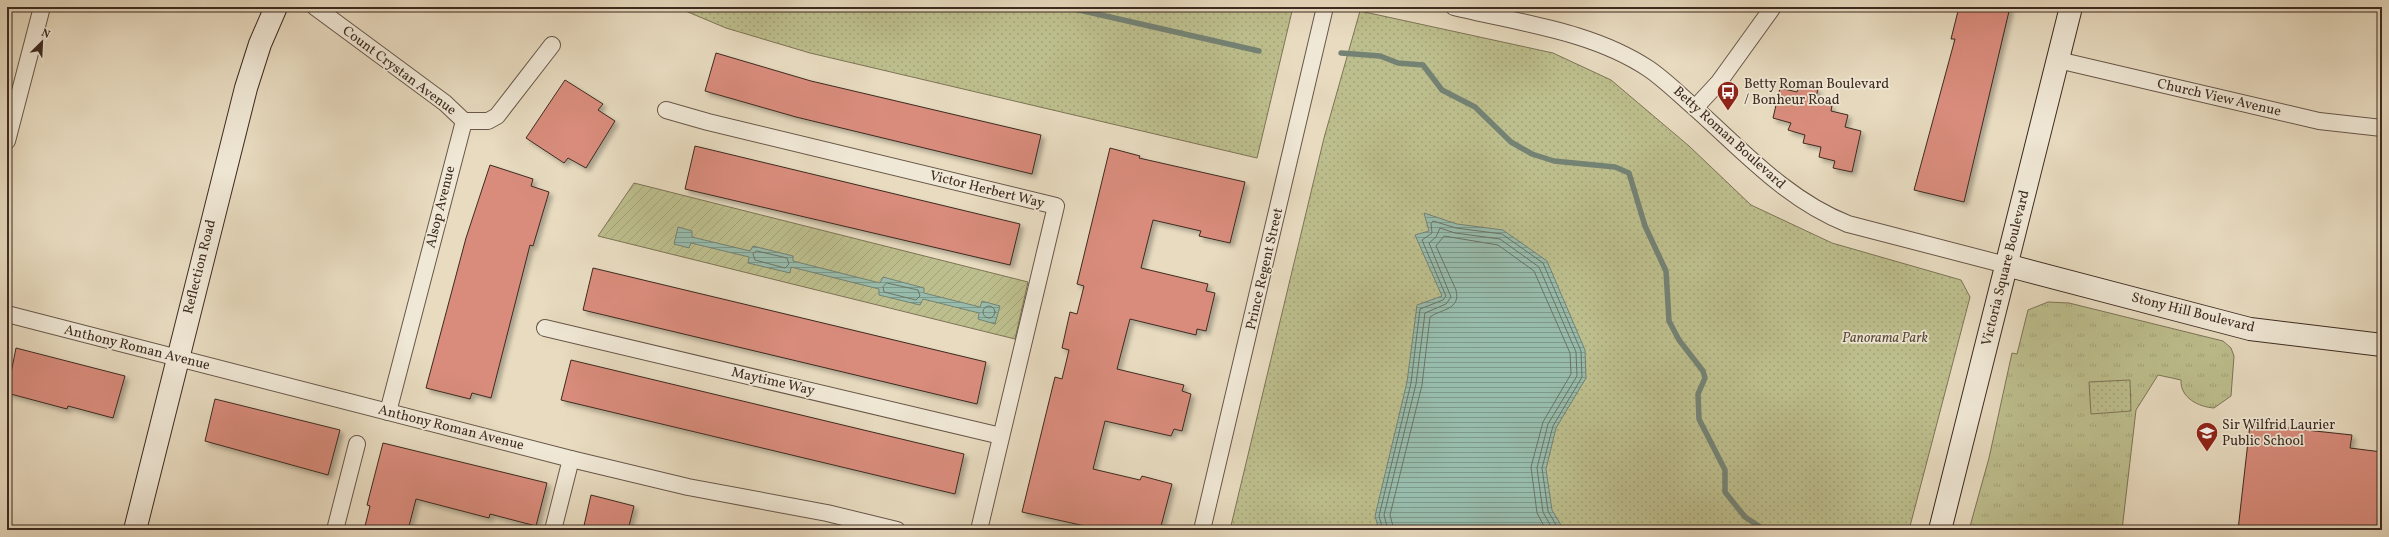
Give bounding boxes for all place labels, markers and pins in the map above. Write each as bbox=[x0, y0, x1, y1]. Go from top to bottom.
place label: Betty Roman Boulevard / Bonheur Road bbox=[1744, 75, 1889, 110]
bus stop icon: Betty Roman Boulevard / Bonheur Road bbox=[1715, 79, 1741, 112]
place label: Sir Wilfrid Laurier Public School bbox=[2222, 416, 2335, 451]
school or university icon: Sir Wilfrid Laurier Public School bbox=[2194, 420, 2220, 453]

